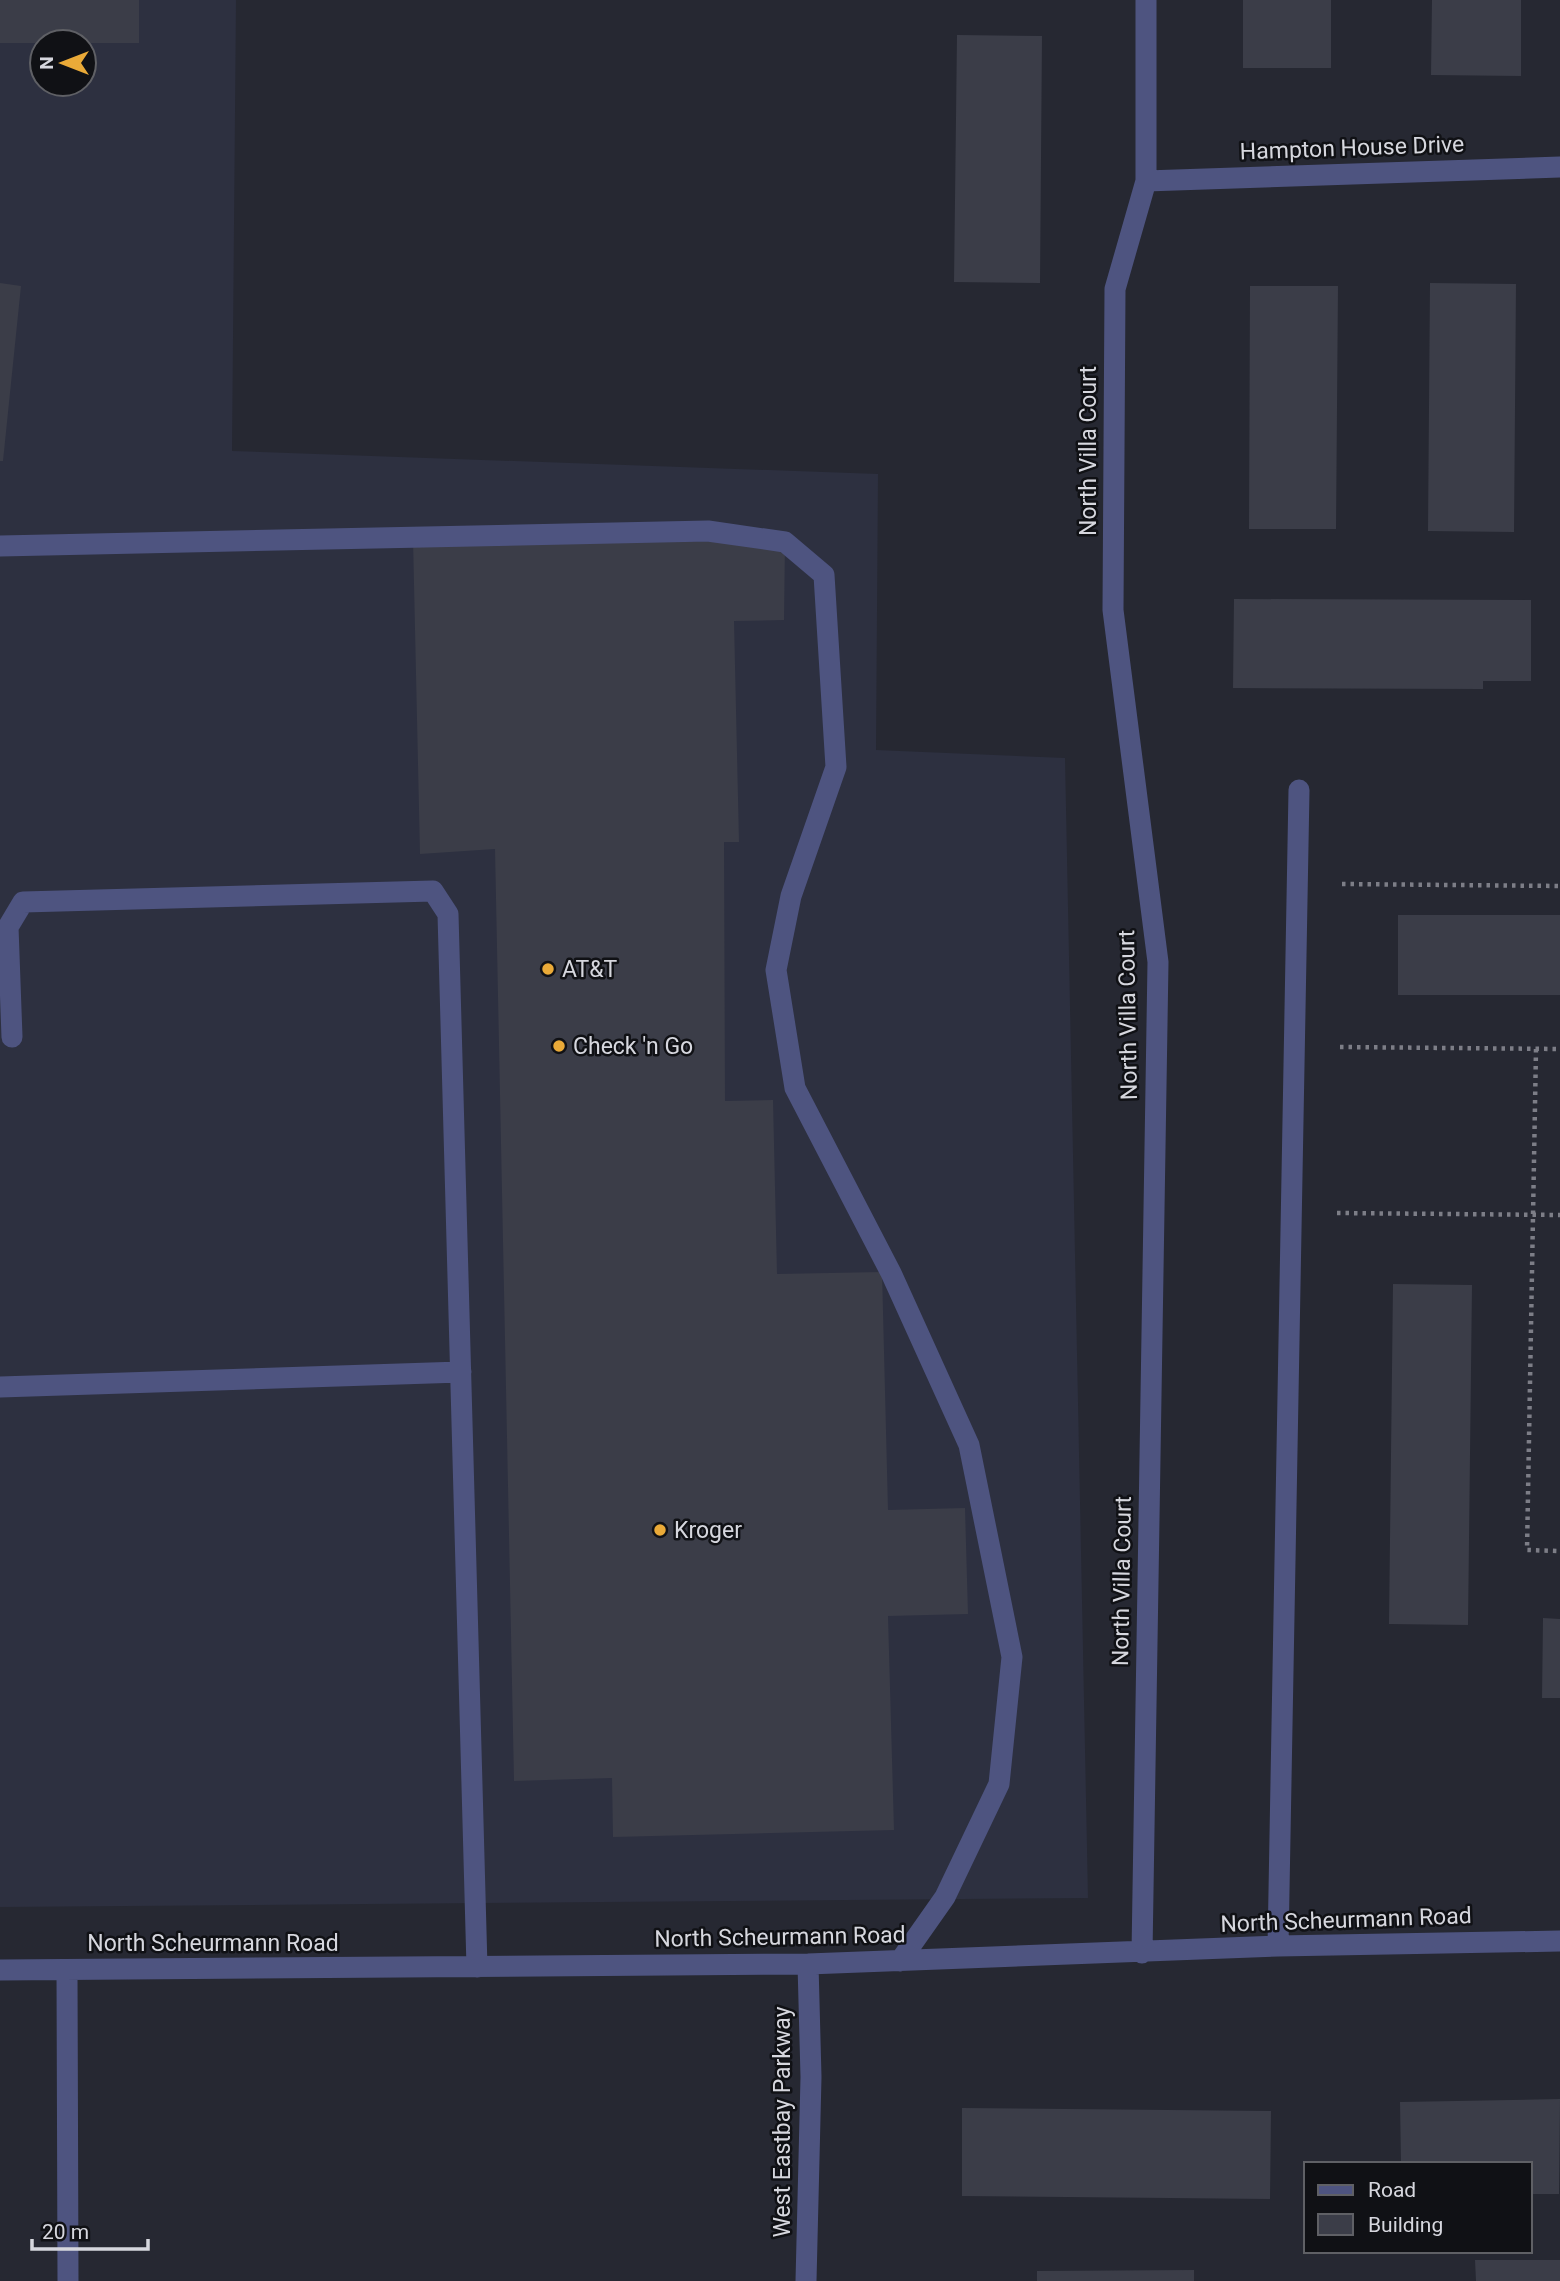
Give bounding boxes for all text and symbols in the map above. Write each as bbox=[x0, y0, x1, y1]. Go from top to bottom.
north arrow bbox=[28, 28, 98, 98]
text: N bbox=[35, 56, 58, 70]
street label: Hampton House Drive bbox=[1239, 131, 1465, 165]
street label: North Villa Court bbox=[1075, 366, 1102, 536]
street label: North Villa Court bbox=[1113, 930, 1143, 1100]
place label: AT&T bbox=[562, 956, 618, 983]
marker: AT&T bbox=[540, 961, 556, 977]
place label: Check 'n Go bbox=[573, 1033, 693, 1060]
marker: Check 'n Go bbox=[551, 1038, 567, 1054]
street label: North Villa Court bbox=[1107, 1496, 1137, 1666]
place label: Kroger bbox=[674, 1517, 742, 1544]
marker: Kroger bbox=[652, 1522, 668, 1538]
street label: North Scheurmann Road bbox=[1220, 1902, 1472, 1938]
street label: North Scheurmann Road bbox=[654, 1921, 906, 1953]
street label: North Scheurmann Road bbox=[87, 1930, 339, 1957]
street label: West Eastbay Parkway bbox=[769, 2006, 796, 2238]
legend bbox=[1304, 2162, 1532, 2253]
text: Road bbox=[1368, 2178, 1416, 2202]
scale bar bbox=[32, 2208, 147, 2252]
text: Building bbox=[1368, 2213, 1443, 2237]
text: 20 m bbox=[42, 2220, 89, 2244]

